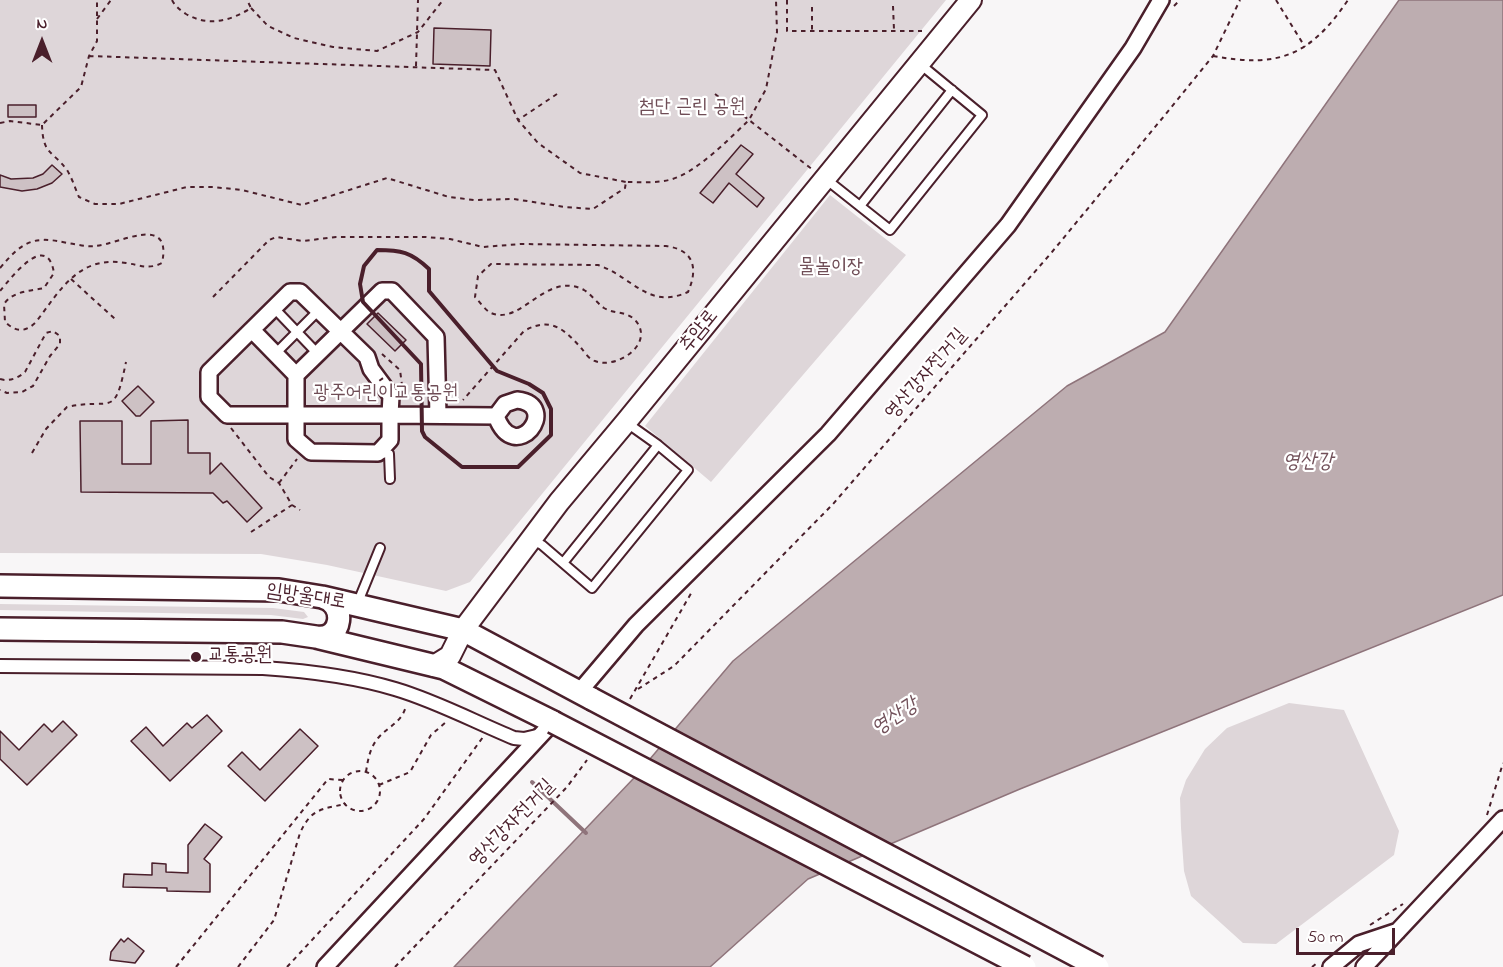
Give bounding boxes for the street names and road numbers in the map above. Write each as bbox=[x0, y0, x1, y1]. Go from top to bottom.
street label: 추암로 bbox=[675, 306, 725, 358]
street label: 영산강자전거길 bbox=[881, 325, 973, 425]
street label: 임방울대로 bbox=[264, 580, 348, 616]
street label: 영산강자전거길 bbox=[465, 775, 561, 873]

